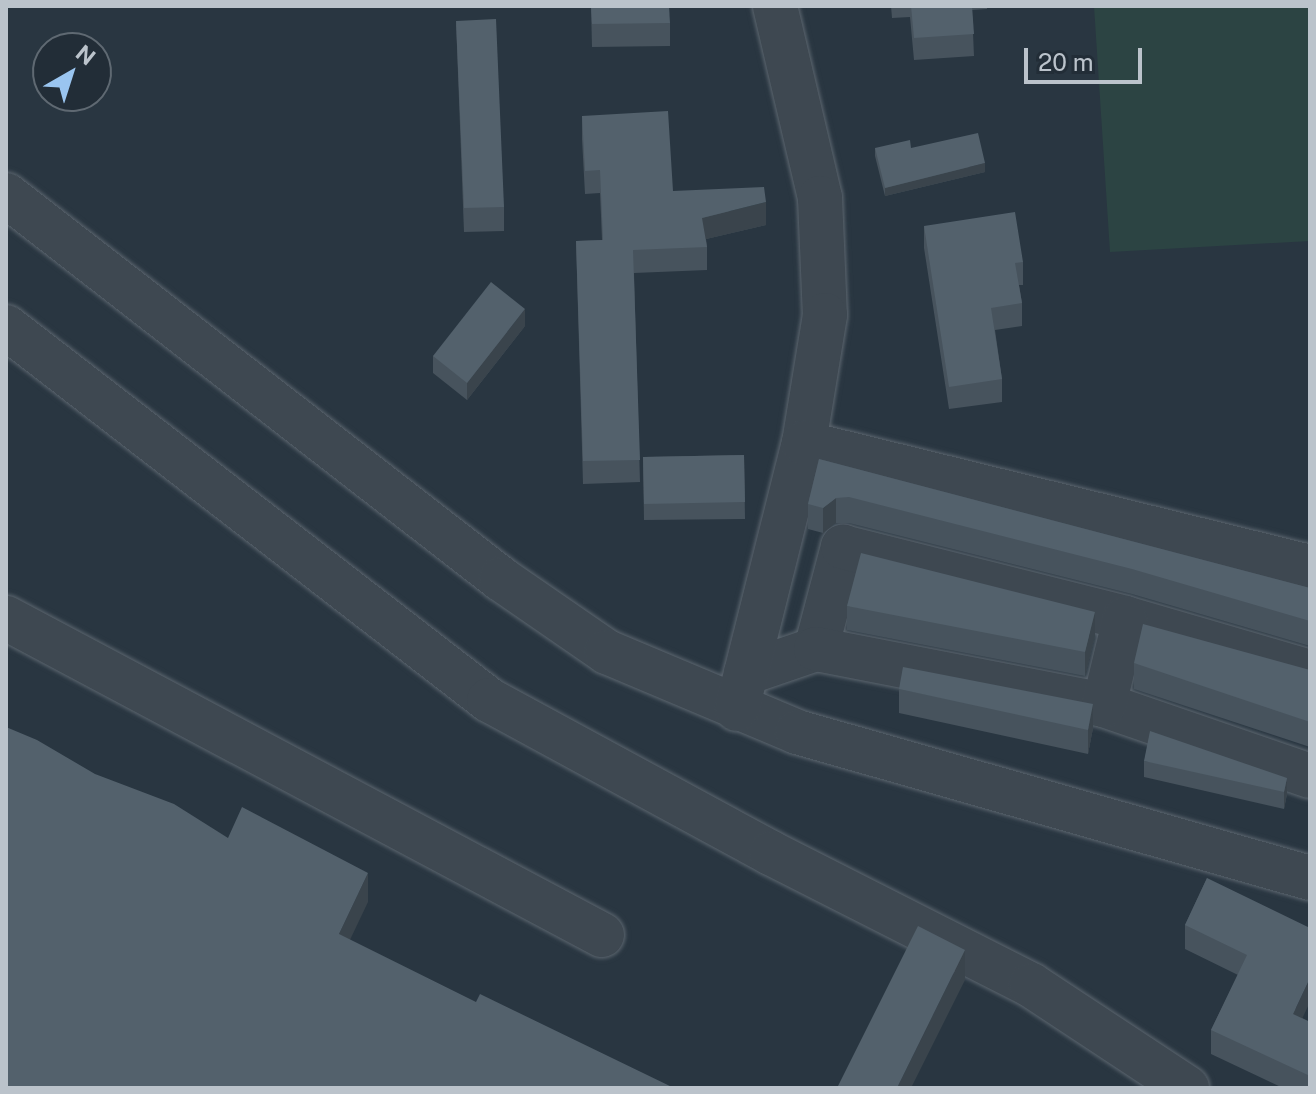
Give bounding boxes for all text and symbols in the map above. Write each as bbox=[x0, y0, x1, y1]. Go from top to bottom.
north arrow bbox=[32, 32, 112, 112]
scale bar bbox=[1028, 32, 1146, 82]
text: N bbox=[71, 39, 101, 70]
text: 20 m bbox=[1038, 48, 1094, 76]

